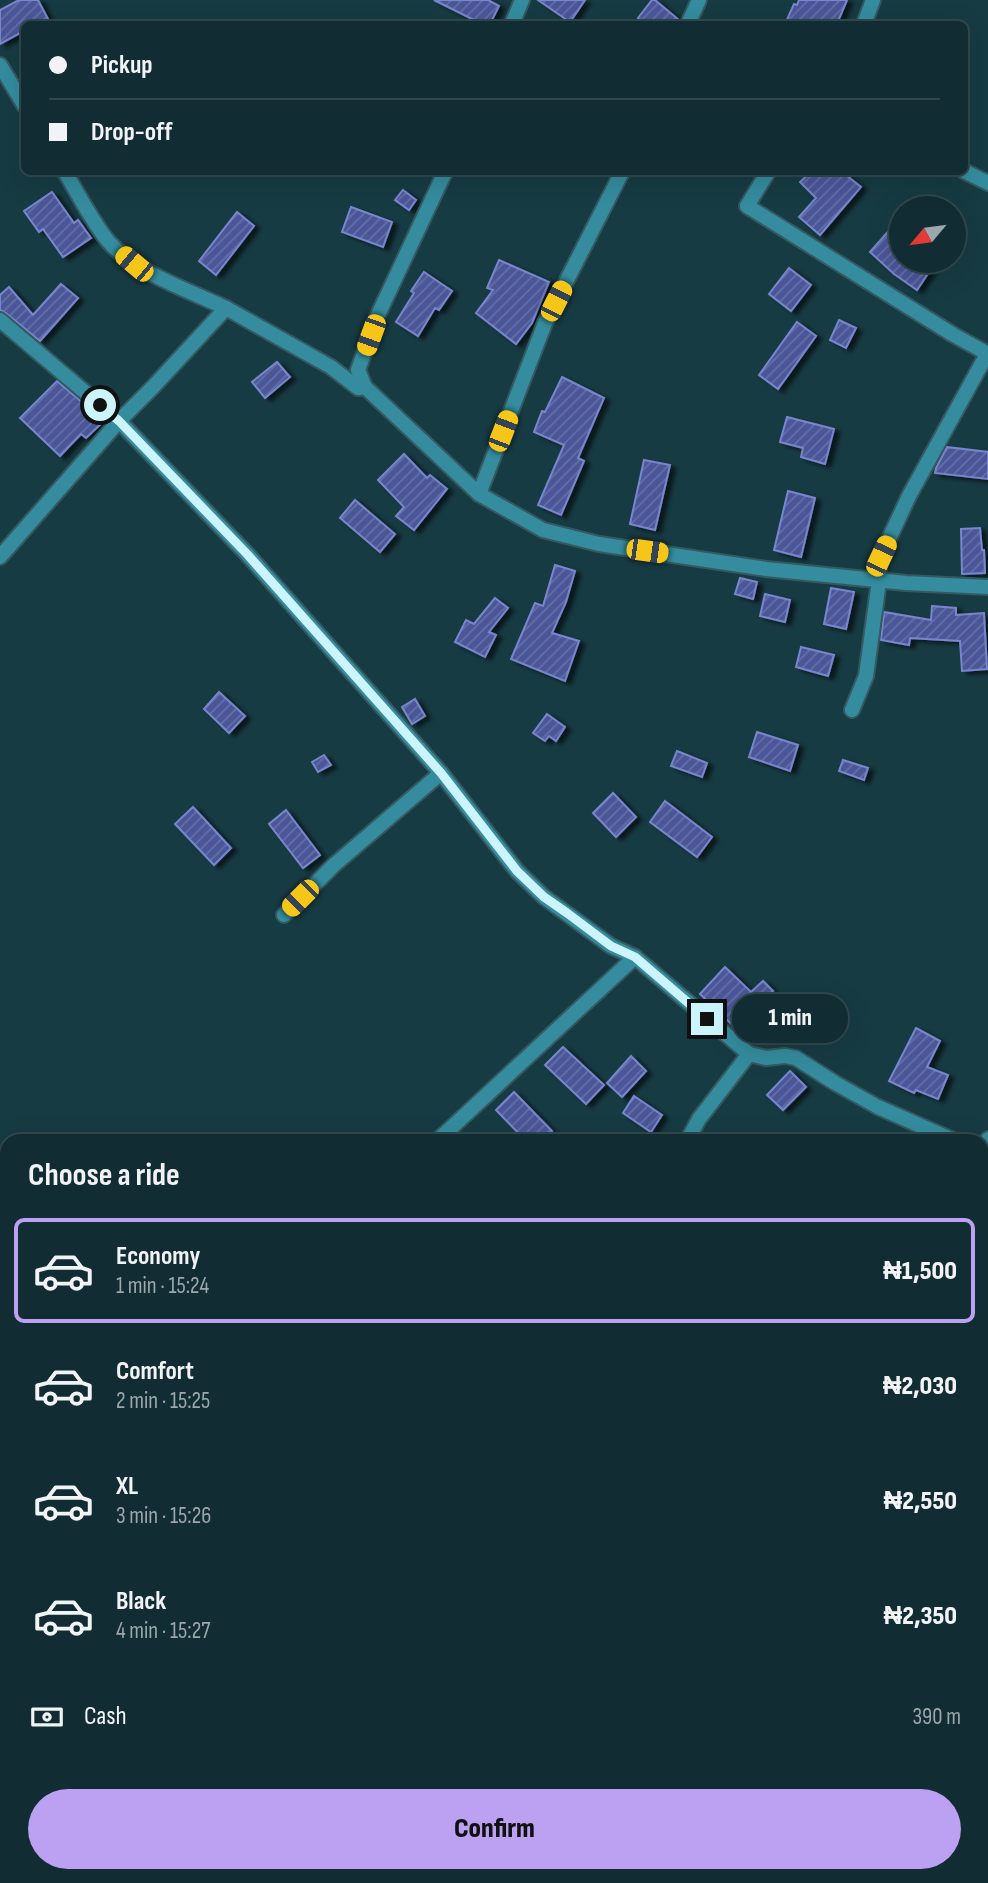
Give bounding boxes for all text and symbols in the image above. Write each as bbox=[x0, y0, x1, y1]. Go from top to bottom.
text: Pickup bbox=[91, 50, 153, 81]
text: Drop-off bbox=[91, 117, 172, 148]
north arrow bbox=[889, 196, 966, 273]
map controls bbox=[889, 196, 966, 273]
car bbox=[112, 242, 157, 286]
car bbox=[538, 278, 575, 324]
car bbox=[354, 312, 389, 358]
route start bbox=[84, 389, 116, 421]
car bbox=[486, 408, 521, 454]
car bbox=[863, 533, 900, 579]
car bbox=[625, 538, 670, 564]
car bbox=[278, 876, 323, 920]
callout: 1 min bbox=[732, 995, 847, 1044]
route end bbox=[691, 1003, 723, 1035]
text: 1 min bbox=[768, 1004, 812, 1032]
text: Choose a ride bbox=[28, 1156, 180, 1195]
icon: car bbox=[32, 1239, 95, 1302]
text: Economy bbox=[116, 1241, 200, 1272]
text: ₦1,500 bbox=[883, 1256, 957, 1287]
text: 1 min · 15:24 bbox=[116, 1272, 209, 1300]
icon: car bbox=[32, 1354, 95, 1417]
text: Comfort bbox=[116, 1356, 194, 1387]
text: ₦2,030 bbox=[883, 1371, 957, 1402]
text: 2 min · 15:25 bbox=[116, 1387, 210, 1415]
icon: car bbox=[32, 1469, 95, 1532]
text: XL bbox=[116, 1471, 138, 1502]
text: ₦2,550 bbox=[883, 1486, 957, 1517]
text: 3 min · 15:26 bbox=[116, 1502, 211, 1530]
icon: car bbox=[32, 1584, 95, 1647]
text: Black bbox=[116, 1586, 166, 1617]
text: ₦2,350 bbox=[884, 1601, 957, 1632]
text: 4 min · 15:27 bbox=[116, 1617, 210, 1645]
icon: cash bbox=[28, 1698, 66, 1736]
text: Cash bbox=[84, 1701, 127, 1732]
text: 390 m bbox=[912, 1703, 961, 1731]
button: Confirm bbox=[28, 1789, 961, 1869]

